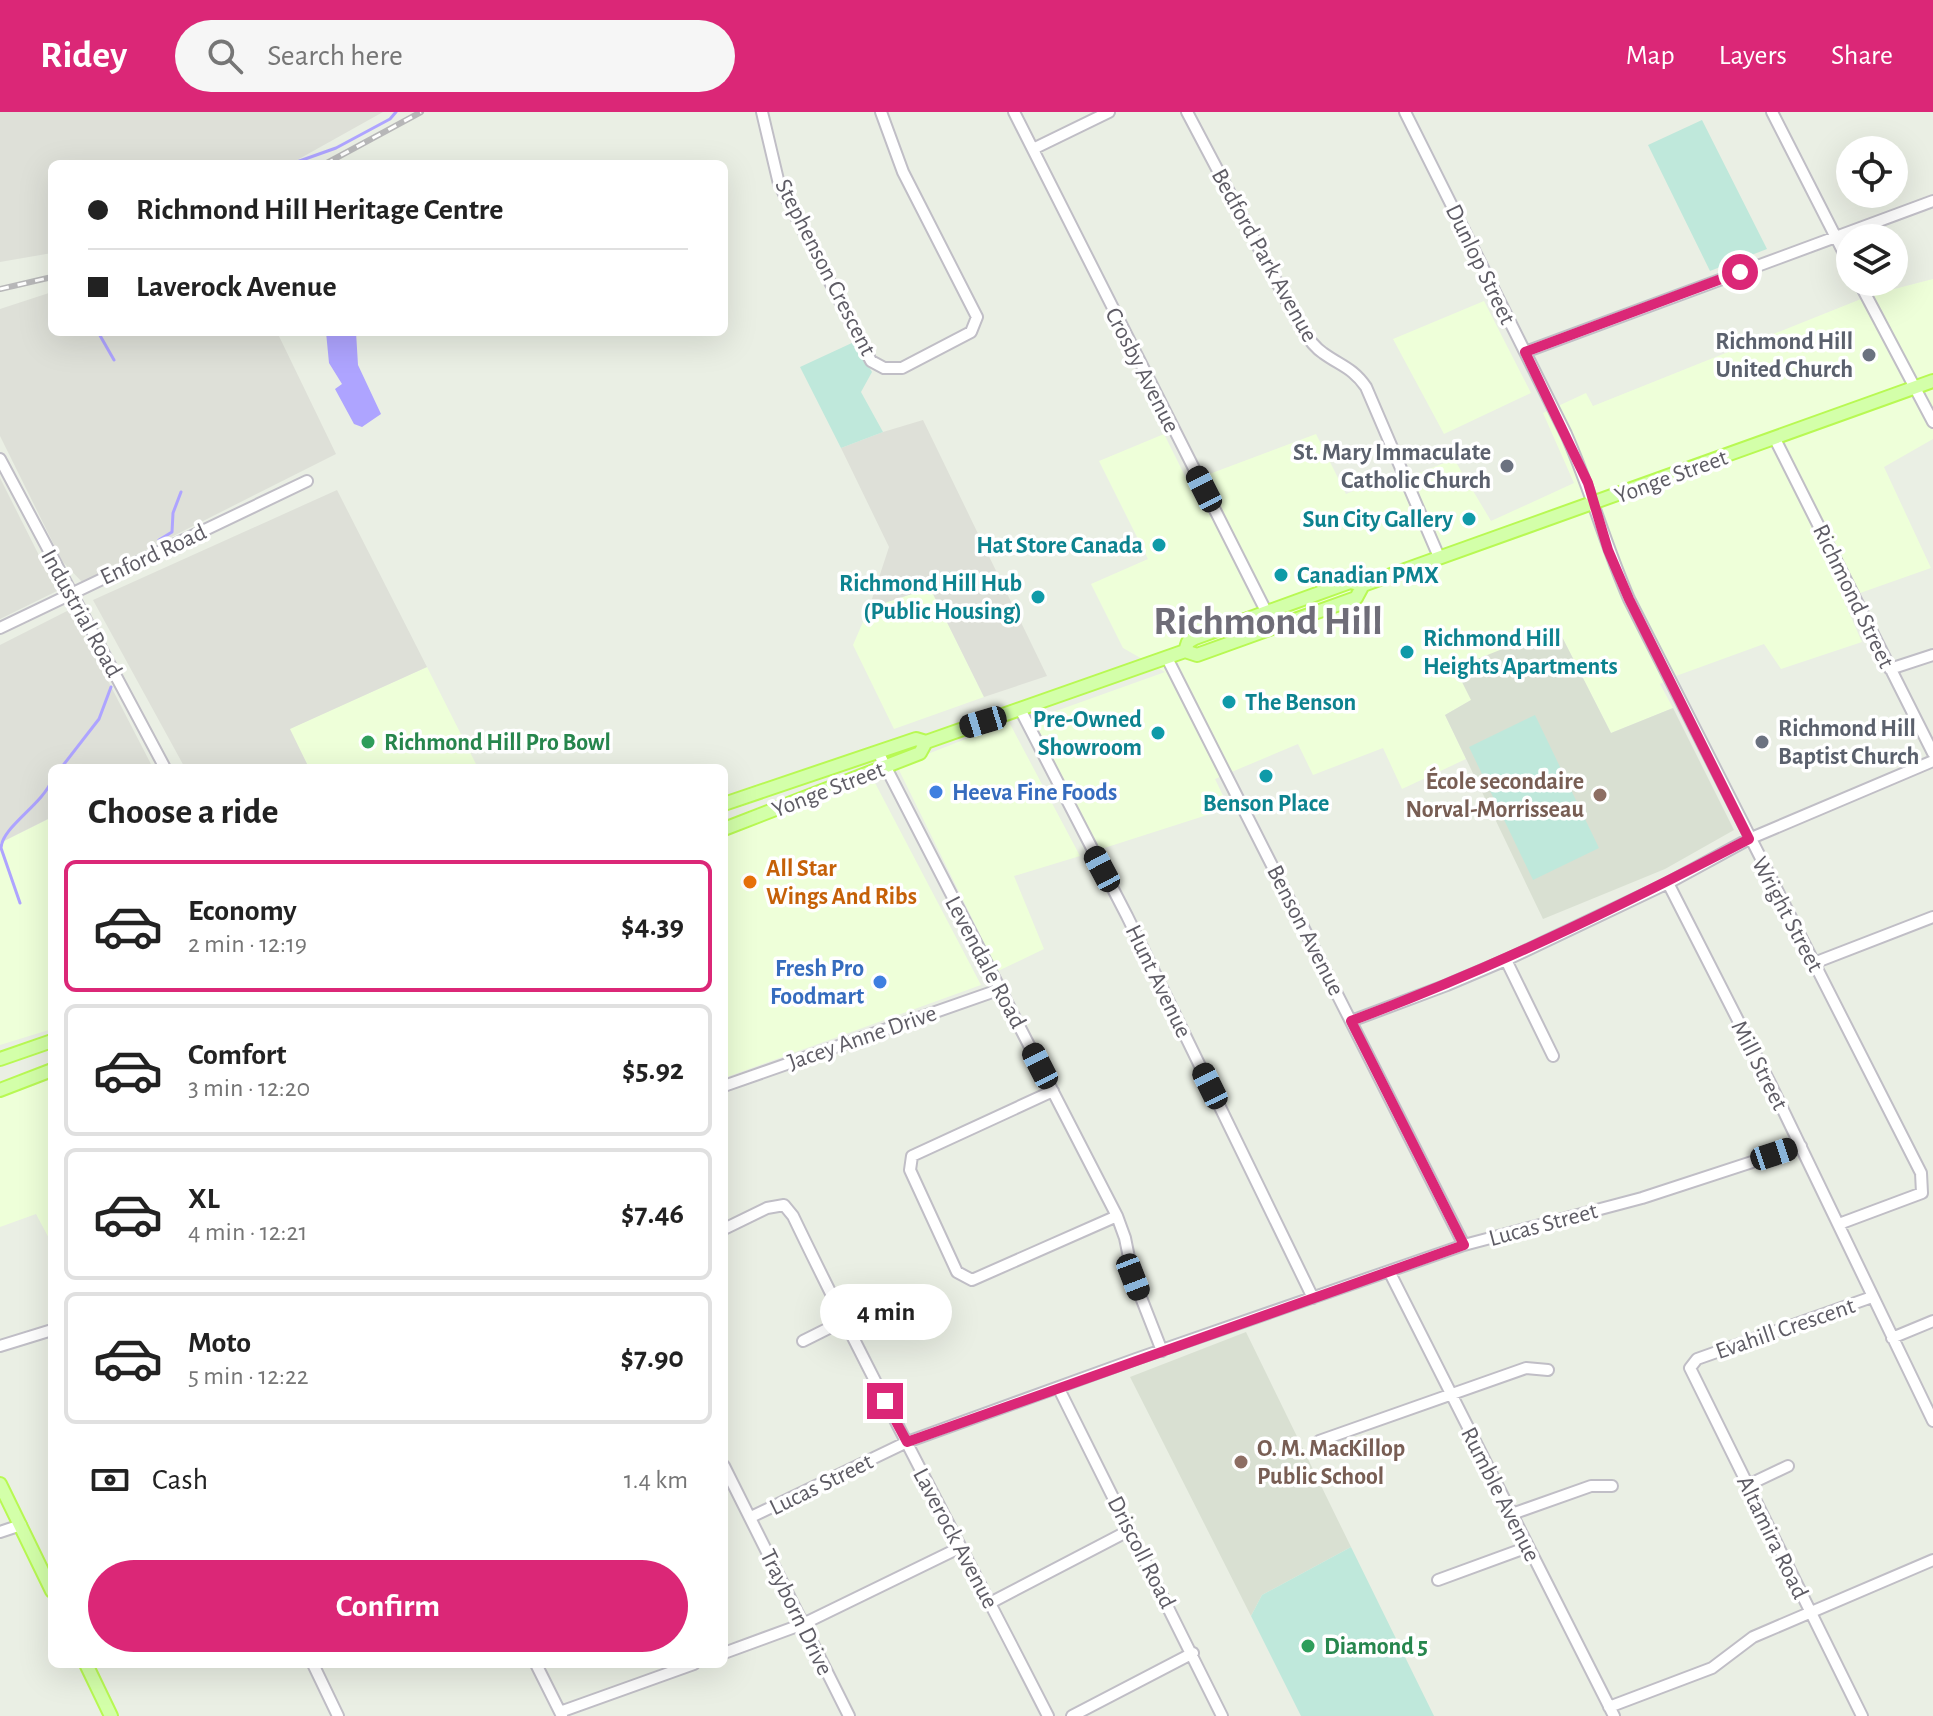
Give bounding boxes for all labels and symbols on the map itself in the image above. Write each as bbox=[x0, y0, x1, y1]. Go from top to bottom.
street label: Bedford Park Avenue bbox=[1207, 165, 1322, 346]
street label: Stephenson Crescent bbox=[770, 175, 880, 360]
street label: Dunlop Street bbox=[1441, 201, 1520, 329]
route start bbox=[1722, 254, 1758, 290]
street label: Crosby Avenue bbox=[1100, 304, 1184, 437]
place label: Richmond Hill United Church bbox=[1715, 330, 1853, 382]
marker: Richmond Hill United Church bbox=[1860, 346, 1878, 364]
place label: St. Mary Immaculate Catholic Church bbox=[1293, 441, 1491, 493]
street label: Yonge Street bbox=[1612, 445, 1731, 508]
marker: St. Mary Immaculate Catholic Church bbox=[1498, 457, 1516, 475]
car bbox=[1182, 462, 1226, 516]
place label: Sun City Gallery bbox=[1302, 508, 1453, 532]
marker: Sun City Gallery bbox=[1460, 510, 1478, 528]
street label: Enford Road bbox=[97, 520, 210, 590]
street label: Richmond Street bbox=[1808, 521, 1898, 672]
place label: Hat Store Canada bbox=[976, 534, 1143, 558]
marker: Hat Store Canada bbox=[1150, 536, 1168, 554]
street label: Industrial Road bbox=[36, 546, 126, 681]
place label: Canadian PMX bbox=[1297, 564, 1439, 588]
marker: Canadian PMX bbox=[1272, 566, 1290, 584]
place label: Richmond Hill Hub (Public Housing) bbox=[839, 572, 1022, 624]
marker: Richmond Hill Hub (Public Housing) bbox=[1029, 588, 1047, 606]
district label: Richmond Hill bbox=[1153, 602, 1383, 642]
place label: Richmond Hill Heights Apartments bbox=[1423, 627, 1618, 679]
marker: Richmond Hill Heights Apartments bbox=[1398, 643, 1416, 661]
place label: The Benson bbox=[1245, 691, 1356, 715]
marker: The Benson bbox=[1220, 693, 1238, 711]
car bbox=[957, 704, 1009, 740]
place label: Pre-Owned Showroom bbox=[1033, 708, 1142, 760]
place label: Richmond Hill Baptist Church bbox=[1778, 717, 1919, 769]
marker: Pre-Owned Showroom bbox=[1149, 724, 1167, 742]
place label: Richmond Hill Pro Bowl bbox=[384, 731, 611, 755]
marker: Richmond Hill Pro Bowl bbox=[359, 733, 377, 751]
marker: Richmond Hill Baptist Church bbox=[1753, 733, 1771, 751]
street label: Yonge Street bbox=[769, 757, 888, 822]
place label: École secondaire Norval-Morrisseau bbox=[1406, 766, 1584, 822]
marker: Benson Place bbox=[1257, 767, 1275, 785]
place label: Heeva Fine Foods bbox=[952, 781, 1117, 805]
marker: Heeva Fine Foods bbox=[927, 783, 945, 801]
marker: École secondaire Norval-Morrisseau bbox=[1591, 786, 1609, 804]
place label: Benson Place bbox=[1203, 792, 1329, 816]
car bbox=[1080, 842, 1124, 896]
street label: Wright Street bbox=[1747, 853, 1827, 976]
place label: All Star Wings And Ribs bbox=[766, 857, 917, 909]
street label: Benson Avenue bbox=[1262, 861, 1348, 1000]
marker: All Star Wings And Ribs bbox=[741, 873, 759, 891]
street label: Levendale Road bbox=[940, 892, 1030, 1033]
street label: Hunt Avenue bbox=[1121, 921, 1196, 1042]
place label: Fresh Pro Foodmart bbox=[770, 957, 864, 1009]
marker: Fresh Pro Foodmart bbox=[871, 973, 889, 991]
street label: Jacey Anne Drive bbox=[785, 1001, 940, 1075]
street label: Mill Street bbox=[1726, 1017, 1792, 1114]
car bbox=[1018, 1039, 1062, 1093]
car bbox=[1189, 1059, 1231, 1113]
car bbox=[1747, 1135, 1801, 1173]
street label: Lucas Street bbox=[1486, 1199, 1601, 1251]
car bbox=[1113, 1250, 1153, 1304]
callout: 4 min bbox=[819, 1285, 951, 1341]
street label: Evahill Crescent bbox=[1712, 1294, 1858, 1364]
route end bbox=[867, 1383, 903, 1419]
street label: Rumble Avenue bbox=[1456, 1423, 1544, 1566]
place label: O. M. MacKillop Public School bbox=[1257, 1437, 1405, 1489]
street label: Lucas Street bbox=[766, 1450, 877, 1520]
marker: O. M. MacKillop Public School bbox=[1232, 1453, 1250, 1471]
street label: Laverock Avenue bbox=[908, 1464, 1002, 1613]
street label: Altamira Road bbox=[1732, 1472, 1812, 1603]
street label: Driscoll Road bbox=[1103, 1492, 1180, 1612]
street label: Trayborn Drive bbox=[755, 1546, 837, 1679]
place label: Diamond 5 bbox=[1324, 1635, 1428, 1659]
marker: Diamond 5 bbox=[1299, 1637, 1317, 1655]

